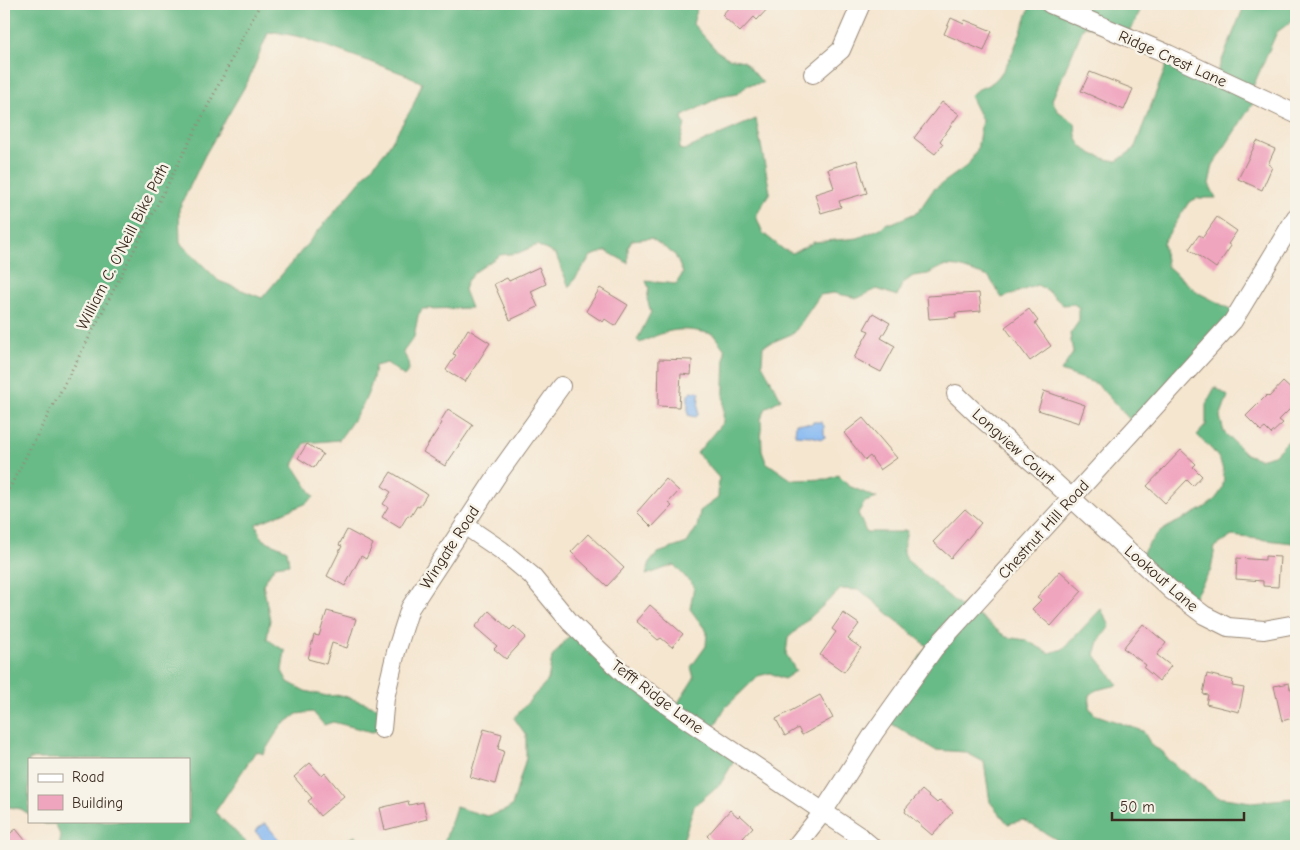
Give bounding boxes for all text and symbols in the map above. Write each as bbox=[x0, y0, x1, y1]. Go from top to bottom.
street label: Ridge Crest Lane bbox=[1116, 27, 1230, 91]
street label: William C. O'Neill Bike Path bbox=[73, 160, 173, 333]
street label: Longview Court bbox=[969, 405, 1058, 489]
street label: Chestnut Hill Road bbox=[995, 477, 1093, 583]
street label: Wingate Road bbox=[416, 503, 483, 592]
street label: Lookout Lane bbox=[1121, 542, 1202, 616]
street label: Tefft Ridge Lane bbox=[608, 656, 707, 737]
legend bbox=[28, 758, 190, 822]
text: Road bbox=[72, 768, 104, 786]
scale bar bbox=[1112, 790, 1245, 822]
text: Building bbox=[72, 794, 123, 812]
text: 50 m bbox=[1120, 798, 1155, 816]

